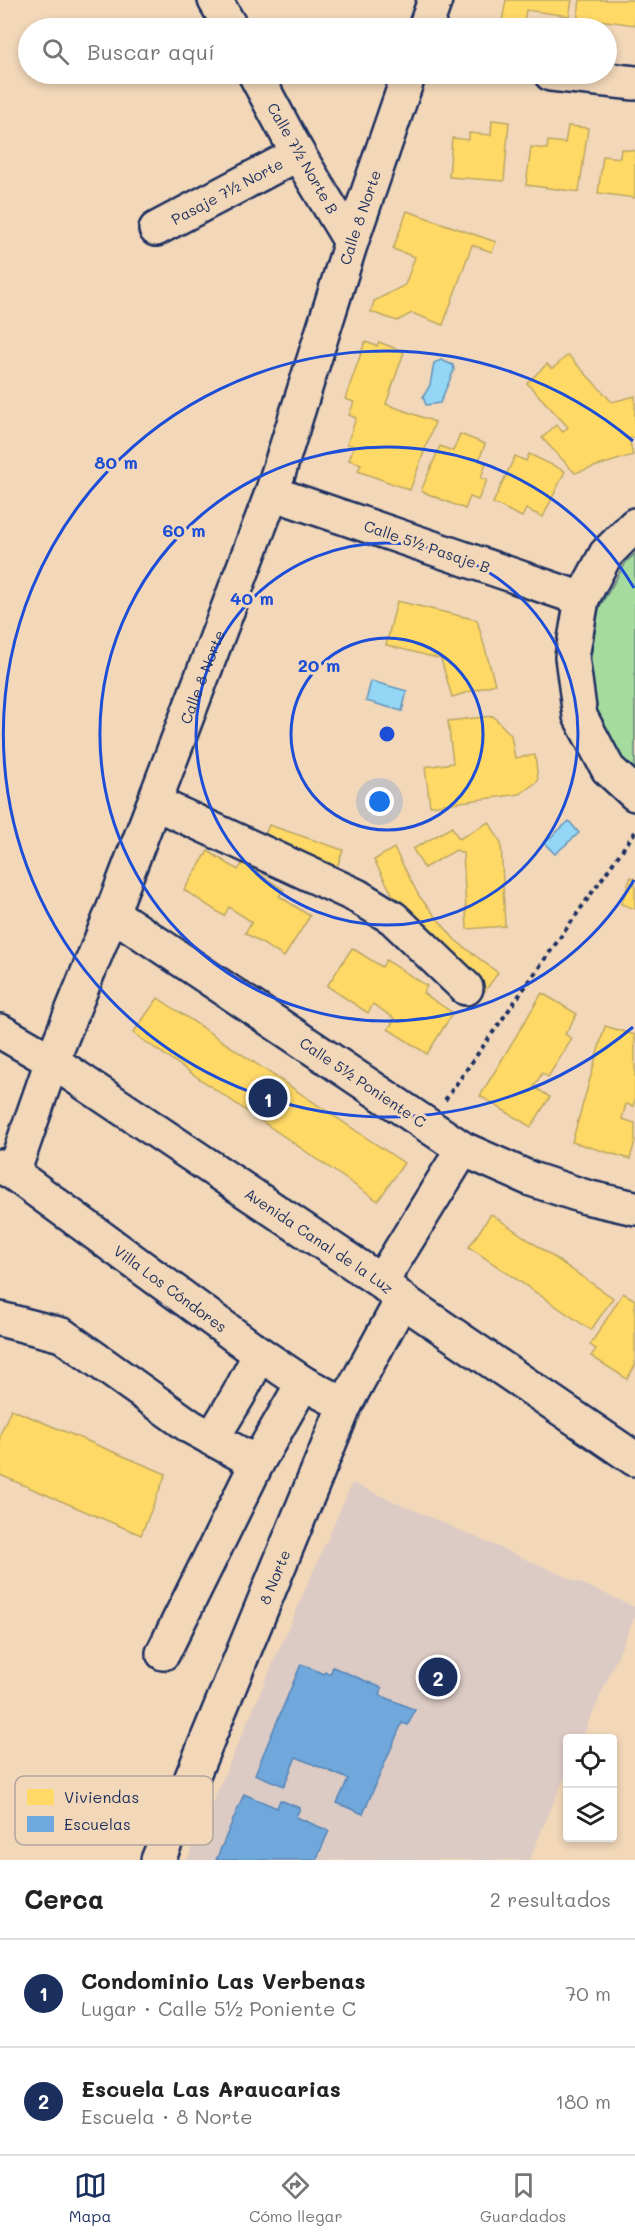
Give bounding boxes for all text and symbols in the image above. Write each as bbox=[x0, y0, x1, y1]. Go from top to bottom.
search box bbox=[18, 18, 617, 84]
icon: search bbox=[39, 35, 72, 68]
text: Buscar aquí bbox=[87, 37, 215, 66]
street label: Calle 7½ Norte B bbox=[263, 99, 343, 217]
street label: Pasaje 7½ Norte bbox=[168, 153, 286, 229]
street label: Calle 8 Norte bbox=[334, 167, 385, 267]
text: 80 m bbox=[94, 450, 138, 474]
street label: Calle 5½ Pasaje B bbox=[361, 515, 493, 577]
text: 60 m bbox=[162, 518, 206, 542]
text: 40 m bbox=[230, 586, 274, 610]
street label: Calle 8 Norte bbox=[175, 627, 229, 727]
text: 20 m bbox=[298, 653, 340, 677]
centre of rings bbox=[377, 724, 397, 744]
your location bbox=[365, 787, 394, 816]
street label: Calle 5½ Poniente C bbox=[296, 1032, 430, 1132]
pin: 1 bbox=[248, 1076, 288, 1120]
street label: Avenida Canal de la Luz bbox=[241, 1183, 398, 1298]
street label: Villa Los Cóndores bbox=[110, 1240, 231, 1336]
street label: 8 Norte bbox=[254, 1547, 294, 1607]
pin: 2 bbox=[418, 1654, 458, 1700]
map controls bbox=[563, 1734, 617, 1842]
button: locate bbox=[563, 1734, 617, 1788]
legend bbox=[15, 1776, 213, 1845]
text: Viviendas bbox=[64, 1786, 139, 1807]
button: layers bbox=[563, 1788, 617, 1842]
text: Escuelas bbox=[64, 1813, 131, 1834]
text: Cerca bbox=[24, 1882, 104, 1916]
text: 2 resultados bbox=[490, 1886, 611, 1912]
text: Condominio Las Verbenas bbox=[81, 1966, 366, 1995]
text: 1 bbox=[39, 1980, 48, 2006]
text: 70 m bbox=[565, 1980, 611, 2006]
text: Lugar · Calle 5½ Poniente C bbox=[81, 1995, 356, 2021]
text: Escuela Las Araucarias bbox=[81, 2074, 341, 2103]
text: 2 bbox=[38, 2088, 49, 2114]
text: 180 m bbox=[555, 2088, 611, 2114]
text: Escuela · 8 Norte bbox=[81, 2103, 253, 2129]
tab: Mapa bbox=[69, 2169, 111, 2226]
tab: Cómo llegar bbox=[249, 2169, 342, 2226]
tab: Guardados bbox=[480, 2169, 566, 2226]

